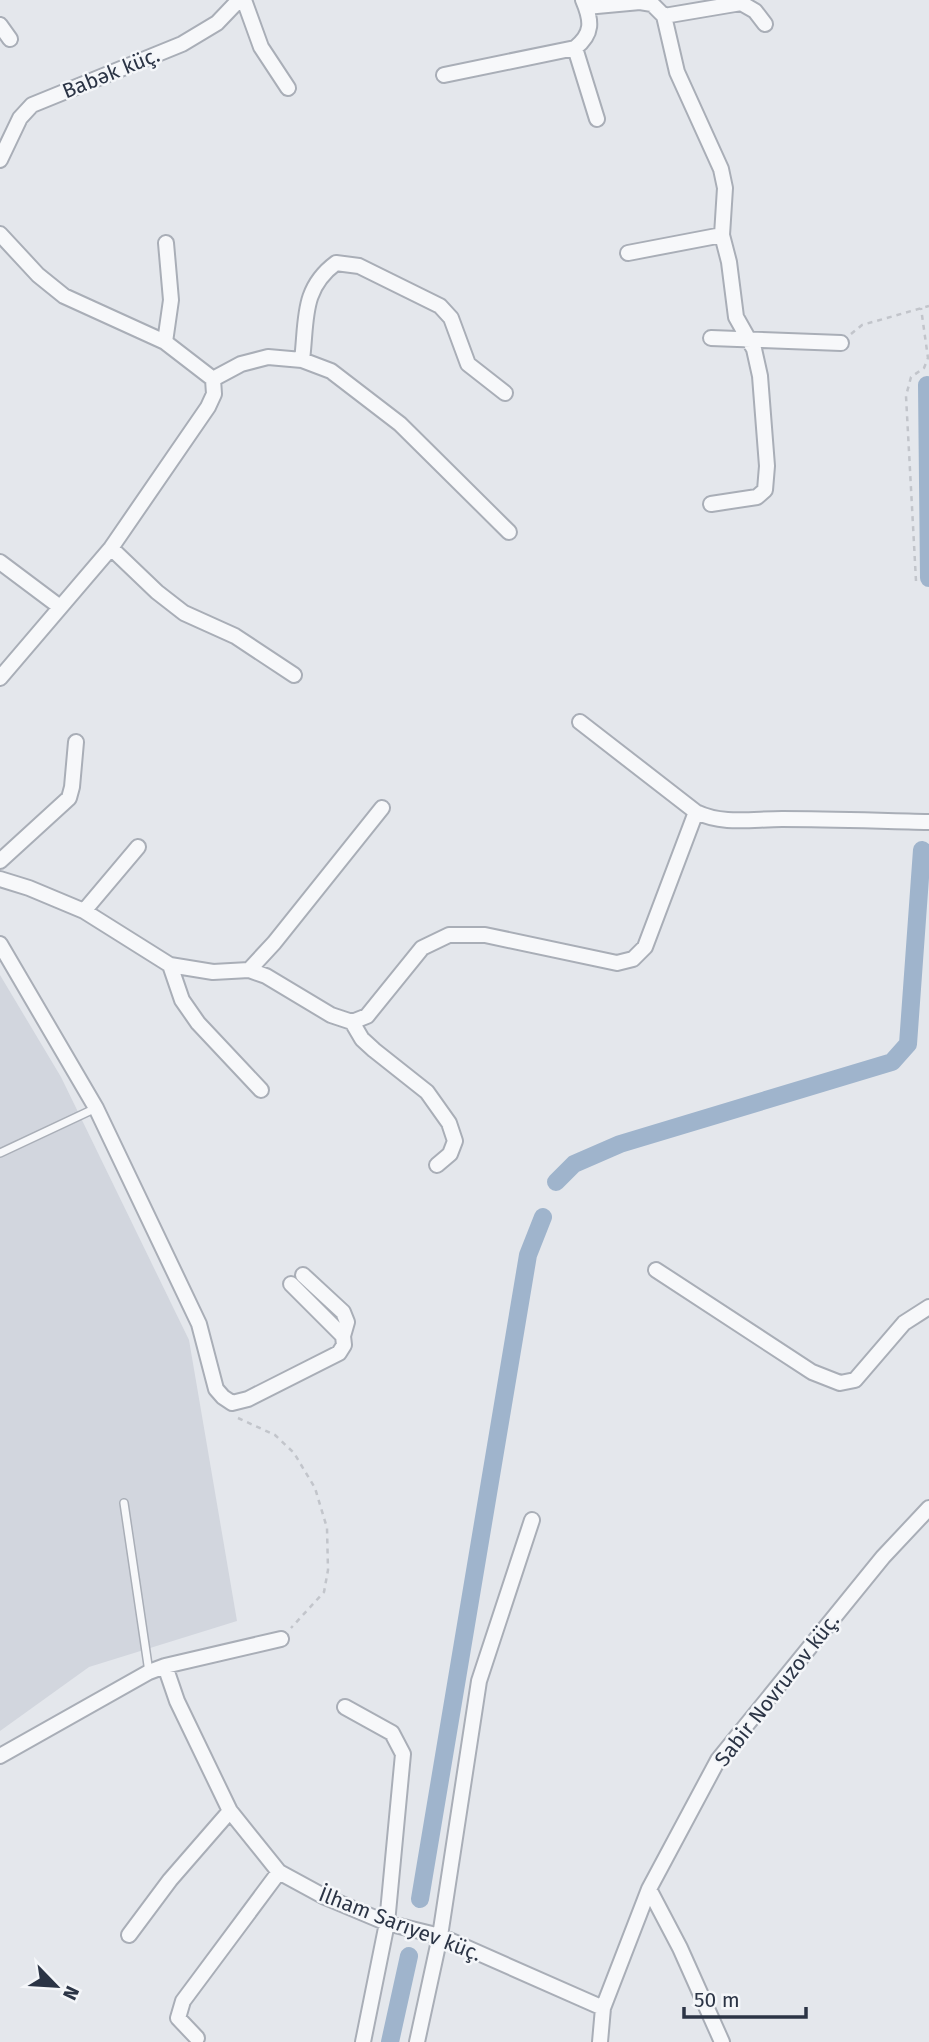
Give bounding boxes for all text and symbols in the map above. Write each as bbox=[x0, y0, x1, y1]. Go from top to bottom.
street label: Babək küç. bbox=[59, 42, 163, 104]
street label: Sabir Novruzov küç. bbox=[709, 1608, 845, 1772]
street label: İlham Sarıyev küç. bbox=[315, 1881, 485, 1967]
north arrow bbox=[21, 1951, 91, 2021]
scale bar bbox=[684, 1976, 806, 2020]
text: N bbox=[58, 1982, 84, 2004]
text: 50 m bbox=[694, 1987, 740, 2013]

